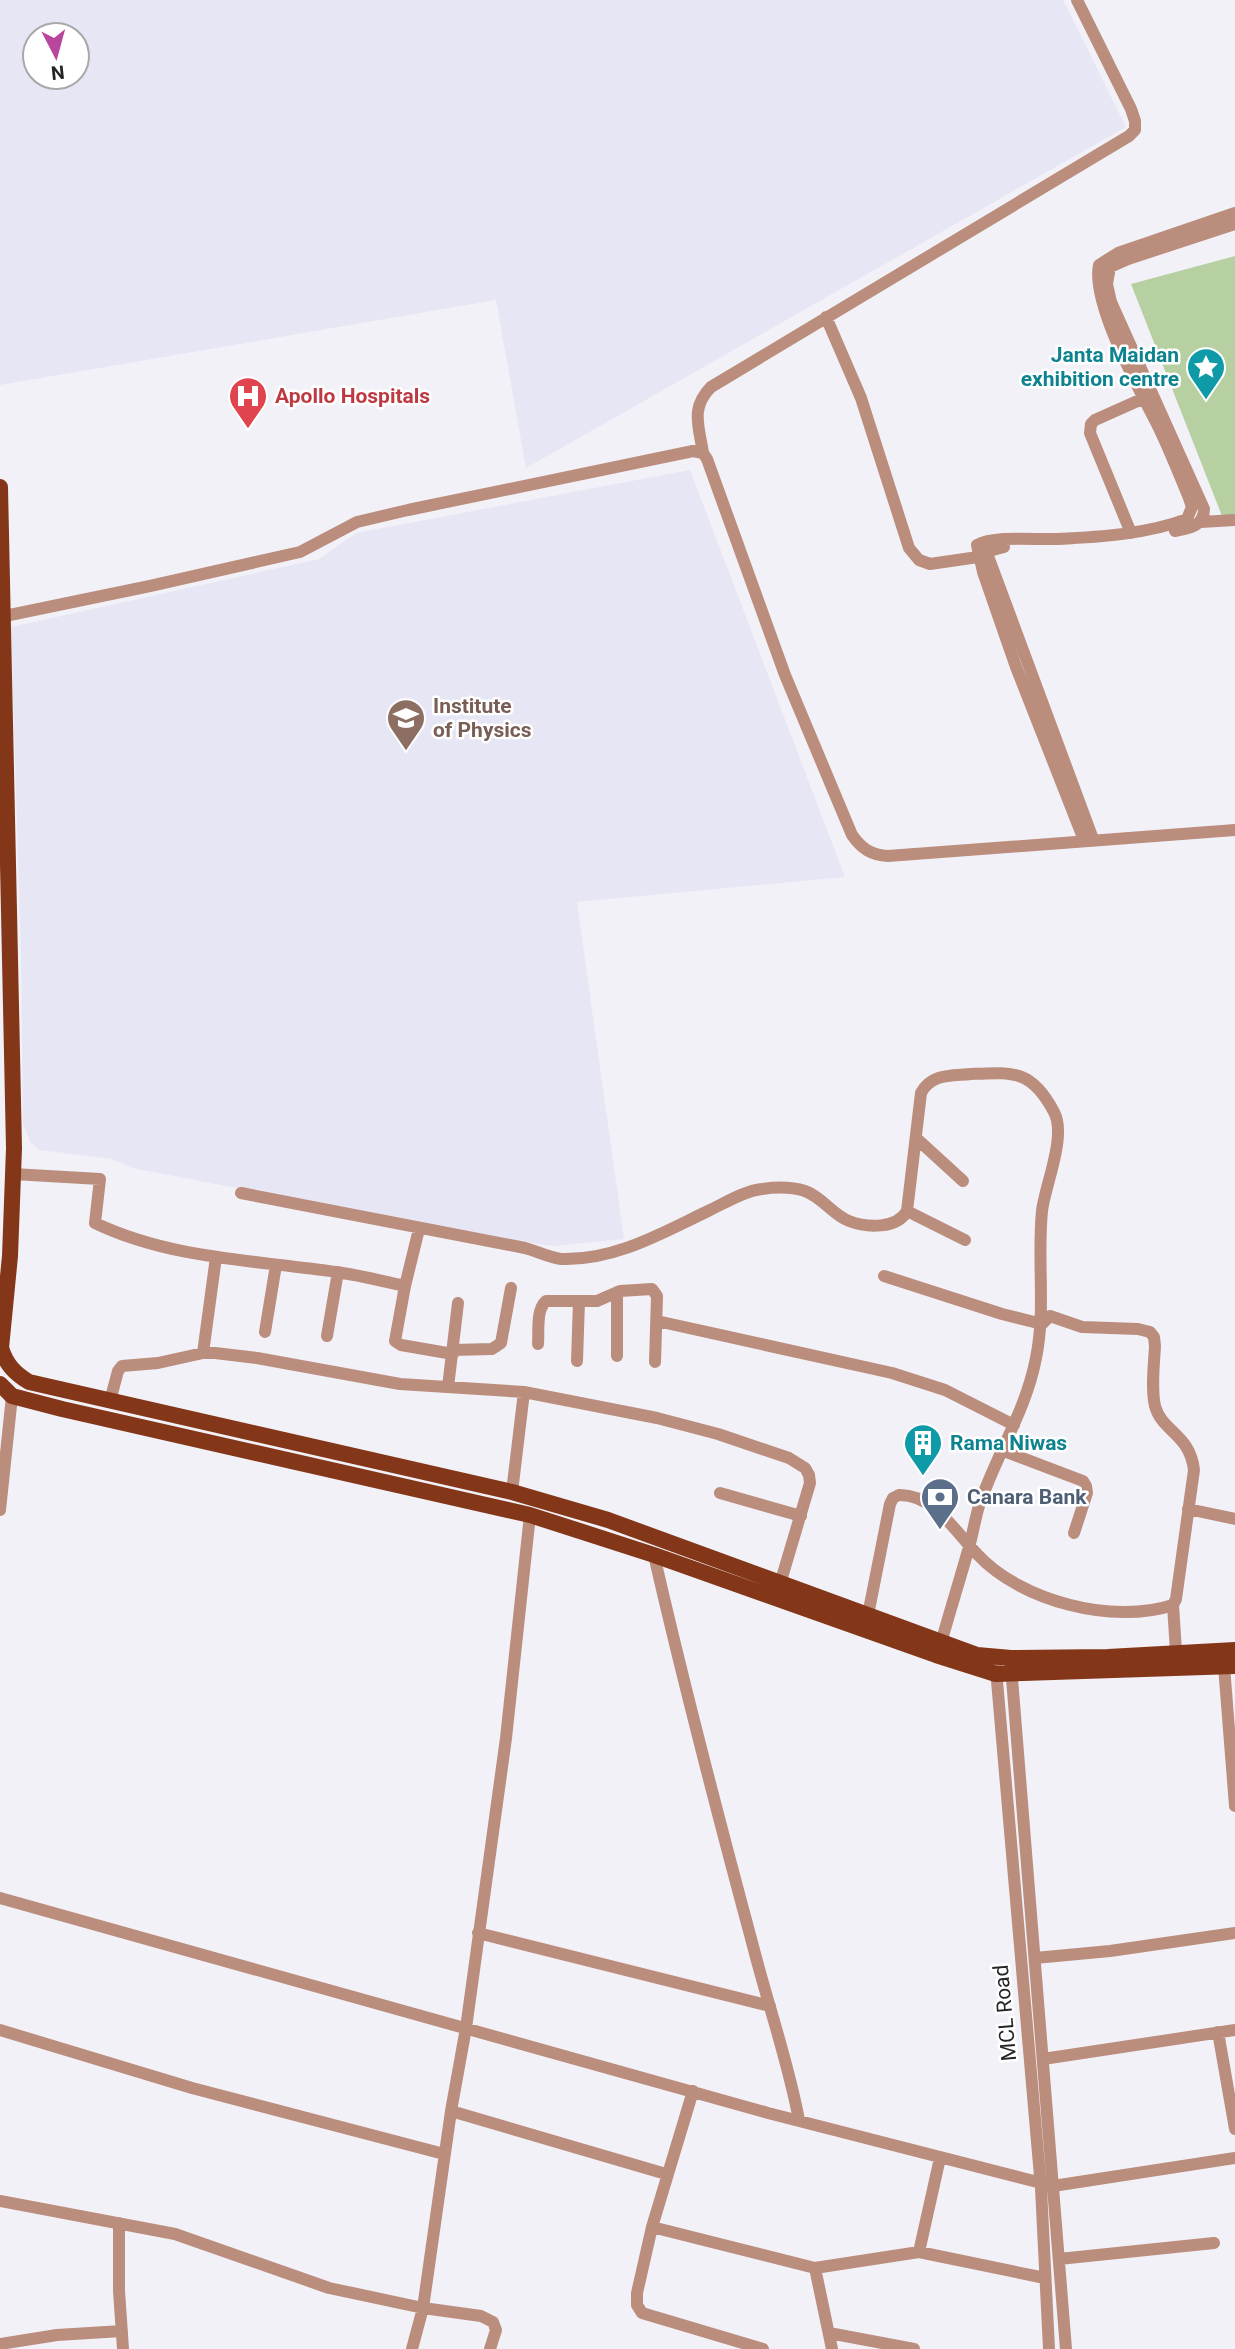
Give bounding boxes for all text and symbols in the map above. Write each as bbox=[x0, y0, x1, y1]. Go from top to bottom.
north arrow bbox=[21, 21, 91, 91]
text: N bbox=[50, 60, 66, 85]
place label: Janta Maidan exhibition centre bbox=[1021, 343, 1179, 391]
place icon: Janta Maidan exhibition centre bbox=[1185, 346, 1227, 401]
hospital icon: Apollo Hospitals bbox=[227, 375, 269, 430]
place label: Apollo Hospitals bbox=[275, 384, 430, 408]
place label: Institute of Physics bbox=[433, 694, 532, 742]
school or university icon: Institute of Physics bbox=[385, 697, 427, 752]
building icon: Rama Niwas bbox=[902, 1422, 944, 1477]
place label: Rama Niwas bbox=[950, 1431, 1067, 1455]
bank icon: Canara Bank bbox=[919, 1476, 961, 1531]
place label: Canara Bank bbox=[967, 1485, 1087, 1509]
street label: MCL Road bbox=[989, 1964, 1021, 2062]

